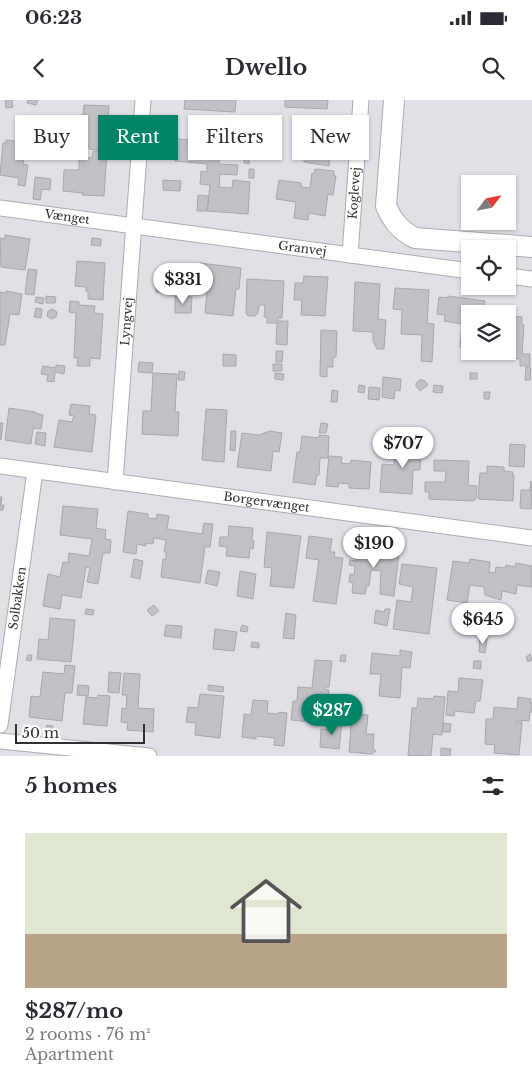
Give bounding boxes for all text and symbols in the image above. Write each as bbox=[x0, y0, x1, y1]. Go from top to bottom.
text: 06:23 bbox=[25, 6, 82, 29]
icon: back bbox=[25, 54, 53, 82]
text: Dwello bbox=[225, 54, 307, 81]
icon: search bbox=[479, 54, 507, 82]
chip: Buy bbox=[15, 115, 88, 160]
chip: Rent bbox=[98, 115, 178, 160]
chip: Filters bbox=[188, 115, 282, 160]
chip: New bbox=[292, 115, 369, 160]
street label: Koglevej bbox=[345, 166, 363, 220]
north arrow bbox=[461, 175, 516, 230]
map controls bbox=[461, 175, 516, 360]
street label: Vænget bbox=[43, 206, 91, 227]
street label: Granvej bbox=[277, 237, 327, 259]
button: locate bbox=[461, 240, 516, 295]
pin: $331 bbox=[153, 262, 213, 305]
text: $331 bbox=[164, 269, 202, 289]
street label: Lyngvej bbox=[117, 297, 136, 346]
button: layers bbox=[461, 305, 516, 360]
pin: $707 bbox=[373, 426, 433, 469]
text: $707 bbox=[384, 433, 422, 453]
street label: Borgervænget bbox=[223, 488, 311, 515]
pin: $190 bbox=[344, 526, 404, 569]
text: $190 bbox=[354, 533, 394, 553]
street label: Solbakken bbox=[5, 566, 29, 631]
pin: $645 bbox=[453, 602, 513, 645]
text: $645 bbox=[462, 609, 504, 629]
pin: $287 bbox=[302, 694, 362, 736]
text: $287 bbox=[312, 700, 352, 720]
scale bar bbox=[15, 721, 145, 744]
text: 50 m bbox=[22, 724, 59, 742]
icon: filters bbox=[479, 772, 507, 800]
text: 5 homes bbox=[25, 773, 117, 799]
icon: home bbox=[221, 866, 311, 956]
text: $287/mo bbox=[25, 998, 123, 1024]
text: 2 rooms · 76 m² bbox=[25, 1024, 151, 1044]
text: Apartment bbox=[25, 1044, 114, 1064]

